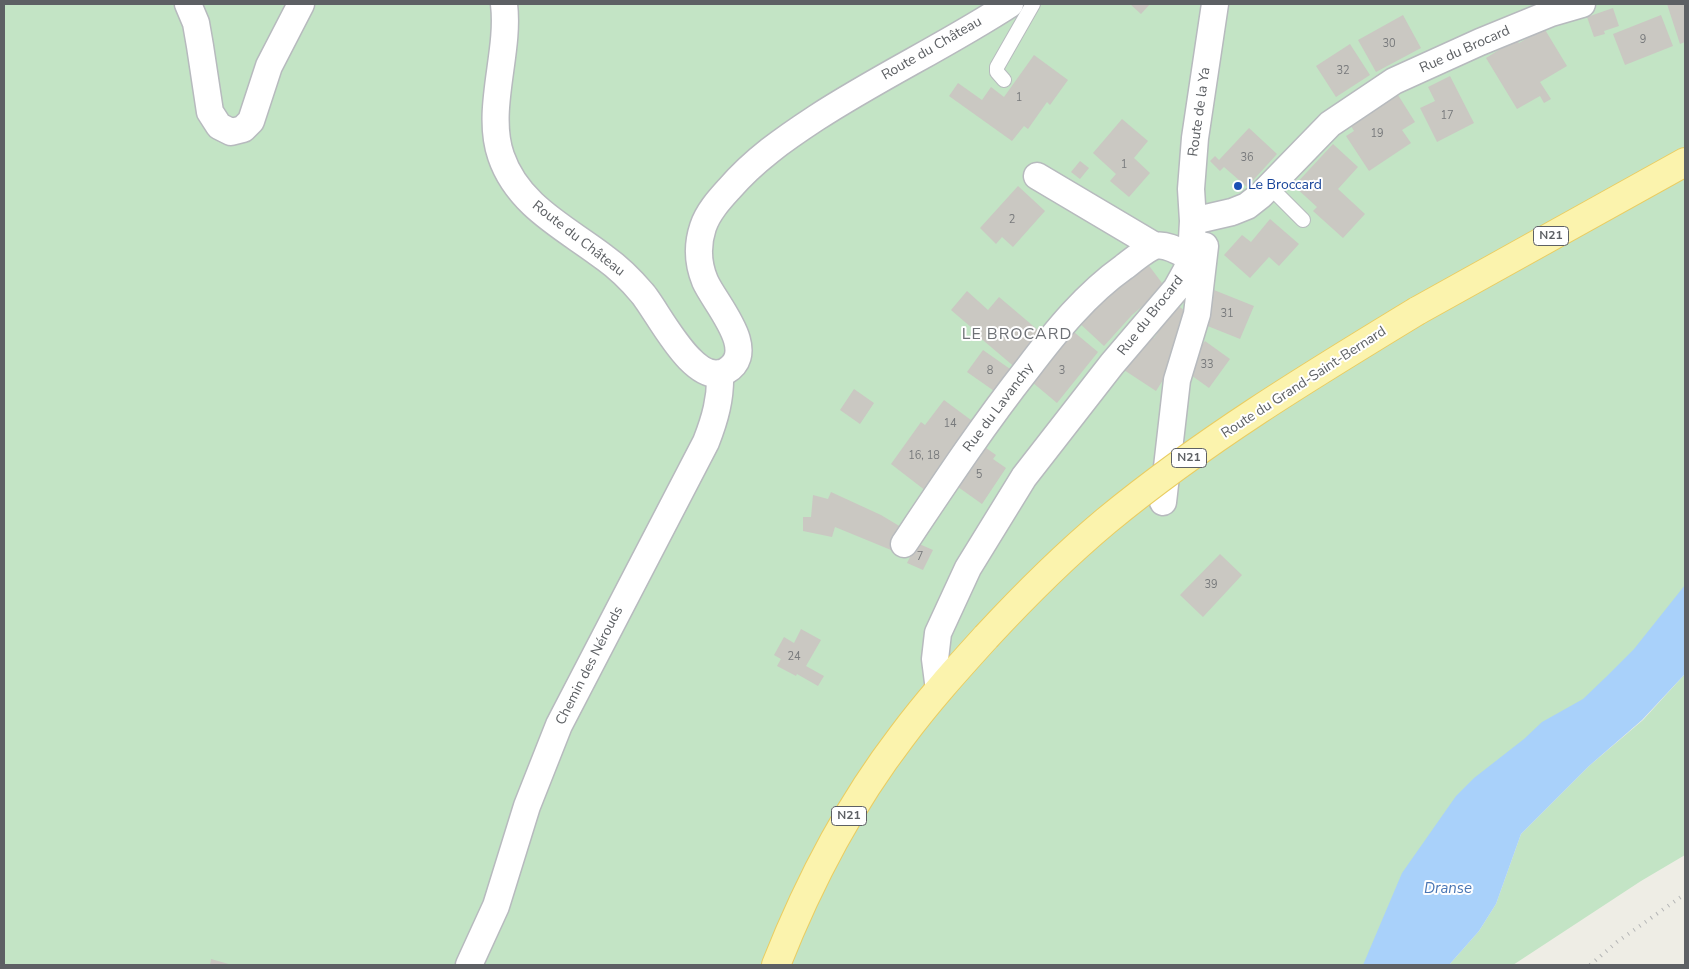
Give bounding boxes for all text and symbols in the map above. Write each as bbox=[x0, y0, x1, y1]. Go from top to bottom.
street label: Route du Château bbox=[879, 14, 985, 84]
street label: Rue du Brocard bbox=[1417, 23, 1513, 77]
house number: 9 bbox=[1640, 33, 1646, 47]
house number: 30 bbox=[1382, 37, 1396, 51]
house number: 32 bbox=[1336, 64, 1350, 78]
street label: Route de la Ya bbox=[1185, 66, 1215, 158]
house number: 1 bbox=[1016, 91, 1022, 105]
house number: 17 bbox=[1440, 109, 1454, 123]
house number: 19 bbox=[1370, 127, 1384, 141]
house number: 36 bbox=[1240, 151, 1254, 165]
house number: 1 bbox=[1121, 158, 1127, 172]
place label: Le Broccard bbox=[1248, 178, 1322, 194]
marker: Le Broccard bbox=[1232, 180, 1244, 192]
street label: Route du Château bbox=[528, 198, 628, 280]
house number: 2 bbox=[1009, 213, 1015, 227]
road number: N21 bbox=[1534, 227, 1568, 246]
street label: Rue du Brocard bbox=[1115, 273, 1187, 359]
house number: 31 bbox=[1220, 307, 1234, 321]
street label: Route du Grand-Saint-Bernard bbox=[1219, 323, 1389, 443]
district label: LE BROCARD bbox=[960, 325, 1074, 345]
house number: 33 bbox=[1200, 358, 1214, 372]
street label: Rue du Lavanchy bbox=[960, 360, 1038, 456]
house number: 8 bbox=[987, 364, 993, 378]
house number: 3 bbox=[1059, 364, 1065, 378]
house number: 14 bbox=[943, 417, 957, 431]
road number: N21 bbox=[1172, 448, 1206, 468]
house number: 16, 18 bbox=[908, 449, 940, 463]
house number: 5 bbox=[976, 468, 982, 482]
house number: 7 bbox=[917, 550, 923, 564]
house number: 39 bbox=[1204, 578, 1218, 592]
street label: Chemin des Nérouds bbox=[553, 604, 627, 728]
house number: 24 bbox=[787, 650, 801, 664]
road number: N21 bbox=[832, 806, 866, 826]
water label: Dranse bbox=[1424, 880, 1472, 898]

